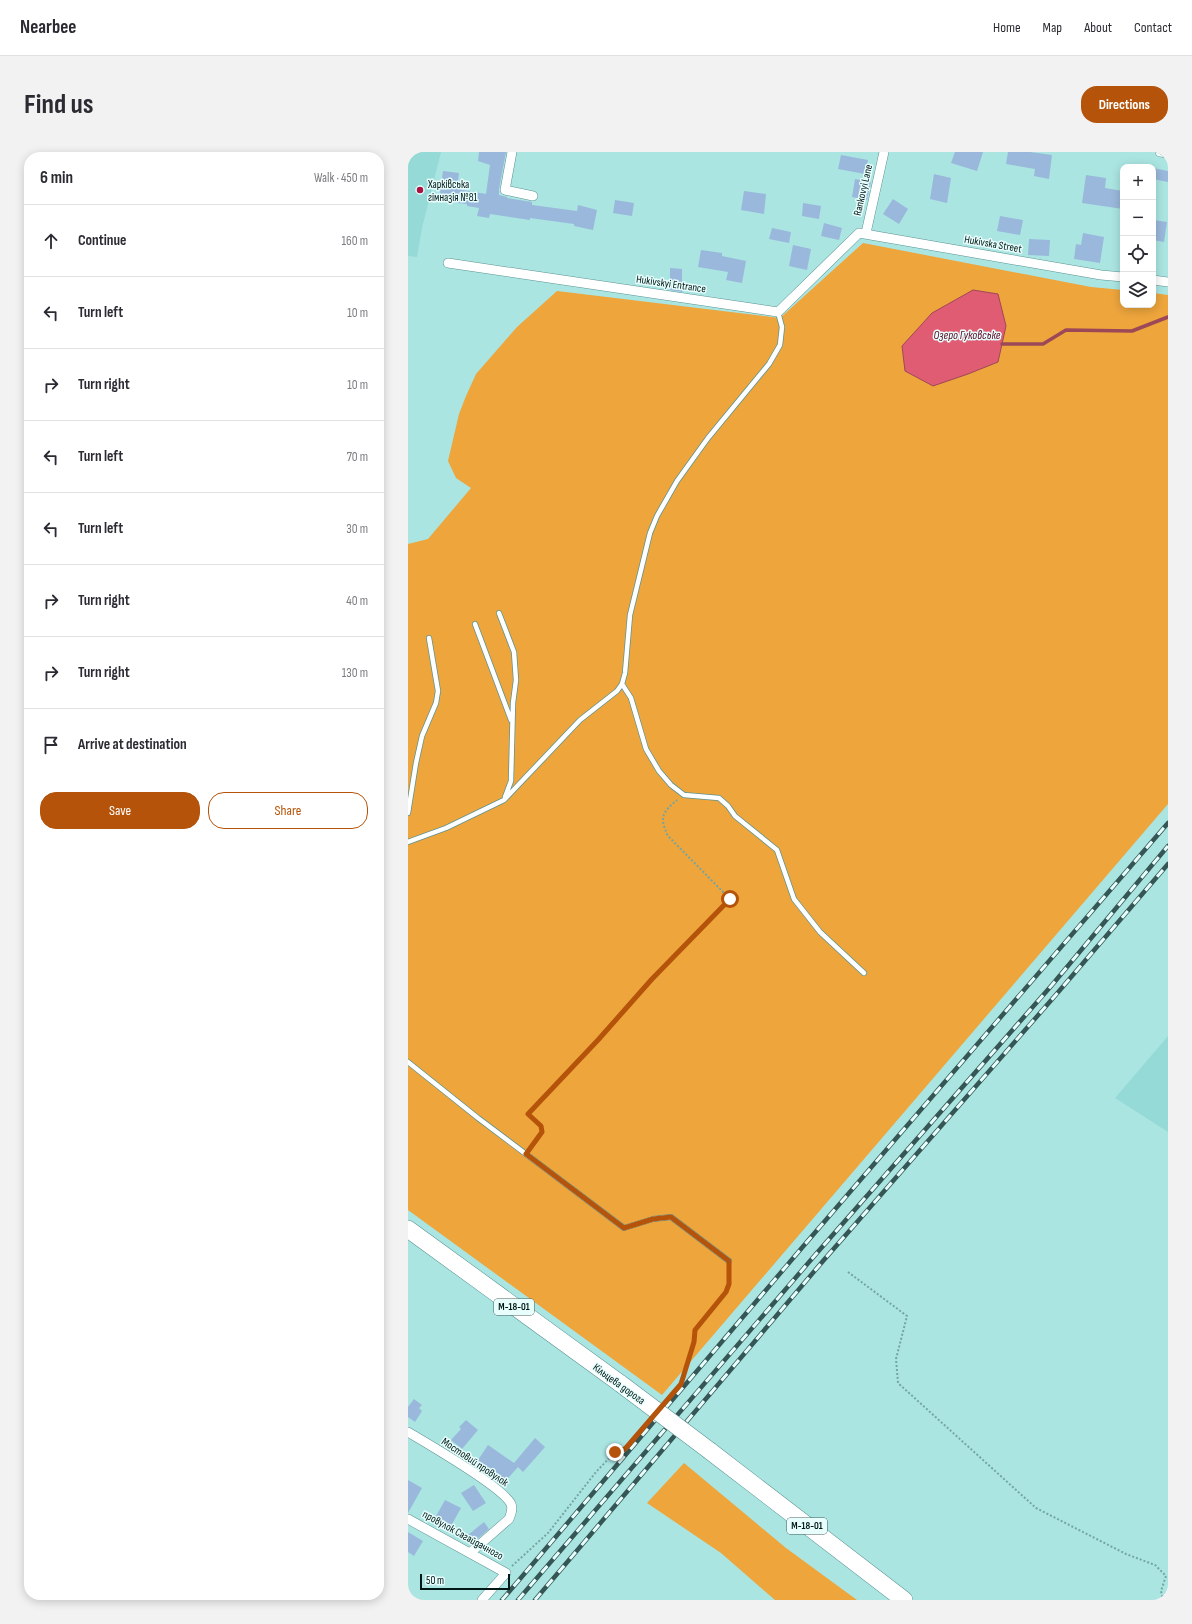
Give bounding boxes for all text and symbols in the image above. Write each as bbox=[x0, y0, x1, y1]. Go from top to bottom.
text: Nearbee bbox=[20, 16, 76, 39]
text: Home bbox=[993, 19, 1021, 36]
text: Map bbox=[1043, 19, 1062, 36]
text: About bbox=[1084, 19, 1112, 36]
text: Contact bbox=[1134, 19, 1172, 36]
button: Directions bbox=[1081, 86, 1168, 123]
text: Find us bbox=[24, 88, 93, 121]
street label: Rankovyi Lane bbox=[851, 163, 875, 217]
map controls bbox=[1120, 164, 1156, 308]
button: + bbox=[1120, 164, 1156, 200]
text: 6 min bbox=[40, 168, 73, 188]
text: Walk · 450 m bbox=[314, 170, 368, 186]
place label: Харківська гімназія №81 bbox=[427, 178, 477, 204]
marker: Харківська гімназія №81 bbox=[415, 185, 425, 195]
button: − bbox=[1120, 200, 1156, 236]
icon: ahead bbox=[40, 230, 62, 252]
text: Continue bbox=[78, 231, 127, 250]
text: 160 m bbox=[342, 233, 368, 249]
street label: Hukivska Street bbox=[963, 233, 1023, 256]
button: locate bbox=[1120, 236, 1156, 272]
button: layers bbox=[1120, 272, 1156, 308]
street label: Hukivskyi Entrance bbox=[635, 273, 707, 295]
icon: left bbox=[40, 302, 62, 324]
text: Turn left bbox=[78, 303, 123, 322]
text: 10 m bbox=[347, 305, 368, 321]
water label: Озеро Гуковське bbox=[934, 328, 1001, 343]
icon: right bbox=[40, 374, 62, 396]
text: Turn right bbox=[78, 375, 130, 394]
text: 10 m bbox=[347, 377, 368, 393]
icon: left bbox=[40, 446, 62, 468]
text: Turn left bbox=[78, 447, 123, 466]
text: 70 m bbox=[347, 449, 368, 465]
icon: left bbox=[40, 518, 62, 540]
text: Turn left bbox=[78, 519, 123, 538]
text: 30 m bbox=[346, 521, 368, 537]
icon: right bbox=[40, 590, 62, 612]
text: Turn right bbox=[78, 591, 130, 610]
text: 40 m bbox=[346, 593, 368, 609]
icon: right bbox=[40, 662, 62, 684]
text: Turn right bbox=[78, 663, 130, 682]
text: 130 m bbox=[342, 665, 368, 681]
icon: arrive bbox=[40, 734, 62, 756]
text: Arrive at destination bbox=[78, 735, 187, 754]
button: Save bbox=[40, 792, 200, 829]
button: Share bbox=[208, 792, 368, 829]
route start bbox=[721, 890, 739, 908]
road number: М-18-01 bbox=[494, 1299, 534, 1315]
street label: Кільцева дорога bbox=[590, 1361, 648, 1407]
street label: Мостовий провулок bbox=[439, 1435, 512, 1490]
route end bbox=[606, 1443, 624, 1461]
street label: провулок Сагайдачного bbox=[420, 1507, 506, 1563]
road number: М-18-01 bbox=[787, 1518, 827, 1534]
scale bar bbox=[420, 1572, 510, 1591]
text: 50 m bbox=[426, 1574, 444, 1587]

